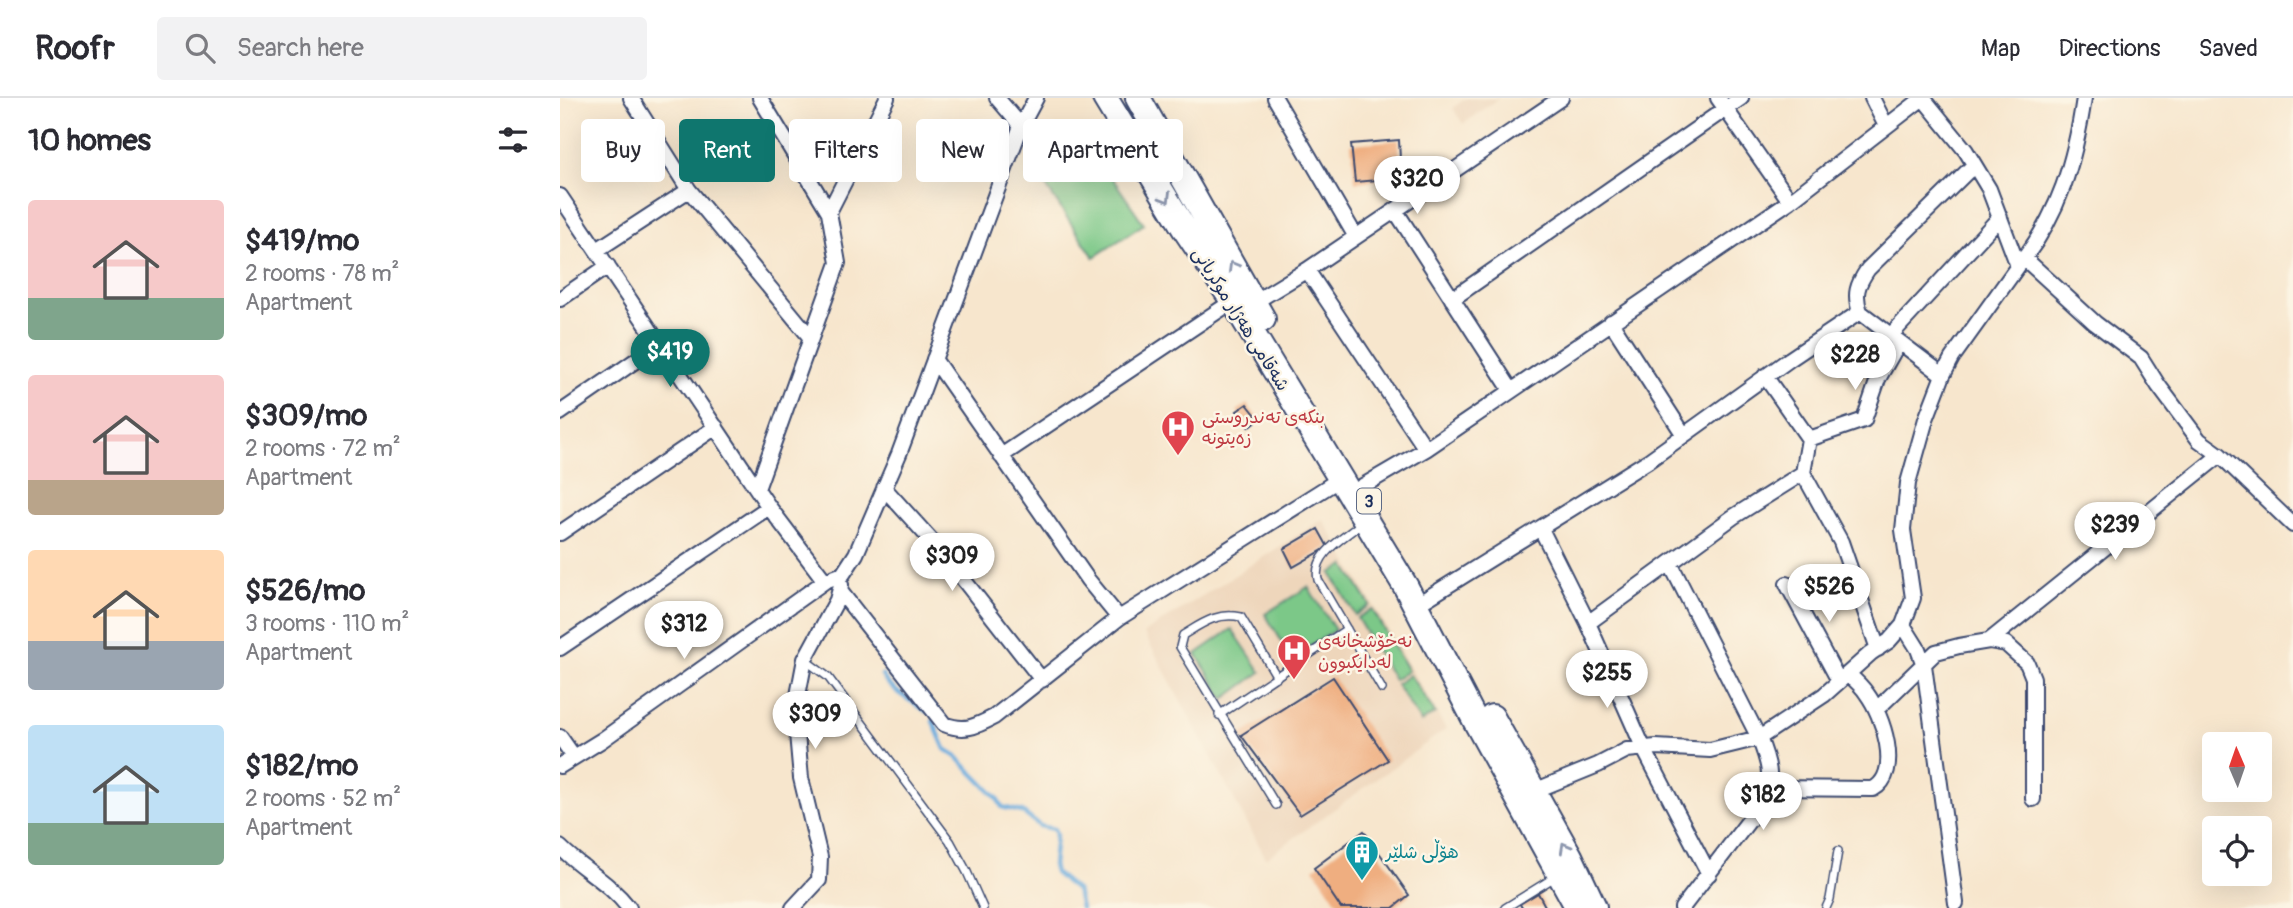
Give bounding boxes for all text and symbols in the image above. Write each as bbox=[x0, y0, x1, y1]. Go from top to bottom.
search box bbox=[157, 17, 647, 80]
text: Roofr bbox=[35, 28, 115, 69]
icon: search bbox=[181, 29, 219, 67]
text: Search here bbox=[237, 32, 364, 64]
text: Map bbox=[1981, 34, 2021, 63]
text: Directions bbox=[2059, 34, 2160, 63]
text: Saved bbox=[2198, 34, 2258, 63]
chip: Buy bbox=[581, 119, 665, 182]
chip: Rent bbox=[679, 119, 775, 182]
chip: Filters bbox=[789, 119, 902, 182]
chip: New bbox=[916, 119, 1009, 182]
chip: Apartment bbox=[1023, 119, 1183, 182]
icon: filters bbox=[494, 121, 532, 159]
text: 10 homes bbox=[28, 122, 151, 159]
pin: $320 bbox=[1376, 156, 1458, 216]
text: $320 bbox=[1390, 164, 1444, 193]
one-way arrow bbox=[1158, 191, 1171, 204]
text: $419/mo bbox=[245, 222, 359, 259]
icon: home bbox=[84, 228, 168, 312]
street label: شەقامی ھەژار موکریانی bbox=[1187, 243, 1294, 396]
text: 2 rooms · 78 m² bbox=[245, 259, 399, 288]
one-way arrow bbox=[1228, 261, 1241, 274]
text: Apartment bbox=[245, 288, 352, 317]
pin: $419 bbox=[629, 330, 711, 389]
pin: $228 bbox=[1814, 332, 1896, 392]
text: $419 bbox=[647, 337, 693, 366]
text: $228 bbox=[1830, 340, 1880, 369]
text: $309/mo bbox=[245, 397, 367, 434]
icon: home bbox=[84, 403, 168, 487]
place label: بنکەی تەندروستی زەیتونە bbox=[1202, 406, 1325, 450]
hospital icon: بنکەی تەندروستی زەیتونە bbox=[1159, 408, 1197, 457]
text: 2 rooms · 72 m² bbox=[245, 434, 401, 463]
text: Apartment bbox=[245, 463, 352, 492]
road number: 3 bbox=[1357, 488, 1381, 514]
pin: $239 bbox=[2074, 503, 2156, 562]
text: $239 bbox=[2090, 510, 2140, 539]
pin: $309 bbox=[911, 533, 993, 593]
text: $309 bbox=[926, 541, 978, 570]
pin: $526 bbox=[1788, 564, 1870, 624]
text: $526/mo bbox=[245, 572, 365, 609]
text: $526 bbox=[1803, 572, 1855, 601]
icon: home bbox=[84, 578, 168, 662]
pin: $312 bbox=[643, 602, 725, 661]
text: 3 rooms · 110 m² bbox=[245, 609, 409, 638]
text: $312 bbox=[660, 609, 708, 638]
place label: نەخۆشخانەی لەدایکبوون bbox=[1318, 630, 1412, 674]
hospital icon: نەخۆشخانەی لەدایکبوون bbox=[1275, 632, 1313, 681]
text: Apartment bbox=[245, 638, 352, 667]
pin: $255 bbox=[1566, 650, 1648, 710]
text: $255 bbox=[1582, 658, 1632, 687]
pin: $309 bbox=[774, 692, 856, 751]
text: $309 bbox=[789, 699, 841, 728]
north arrow bbox=[2202, 732, 2272, 802]
map controls bbox=[2202, 732, 2272, 886]
text: $182/mo bbox=[245, 747, 358, 784]
icon: home bbox=[84, 753, 168, 837]
pin: $182 bbox=[1722, 772, 1804, 832]
text: $182 bbox=[1740, 780, 1786, 809]
text: 2 rooms · 52 m² bbox=[245, 784, 401, 813]
text: Apartment bbox=[245, 813, 352, 842]
button: locate bbox=[2202, 816, 2272, 886]
building icon: هۆڵی شلێر bbox=[1343, 833, 1381, 882]
place label: هۆڵی شلێر bbox=[1384, 839, 1459, 864]
one-way arrow bbox=[1560, 841, 1573, 854]

